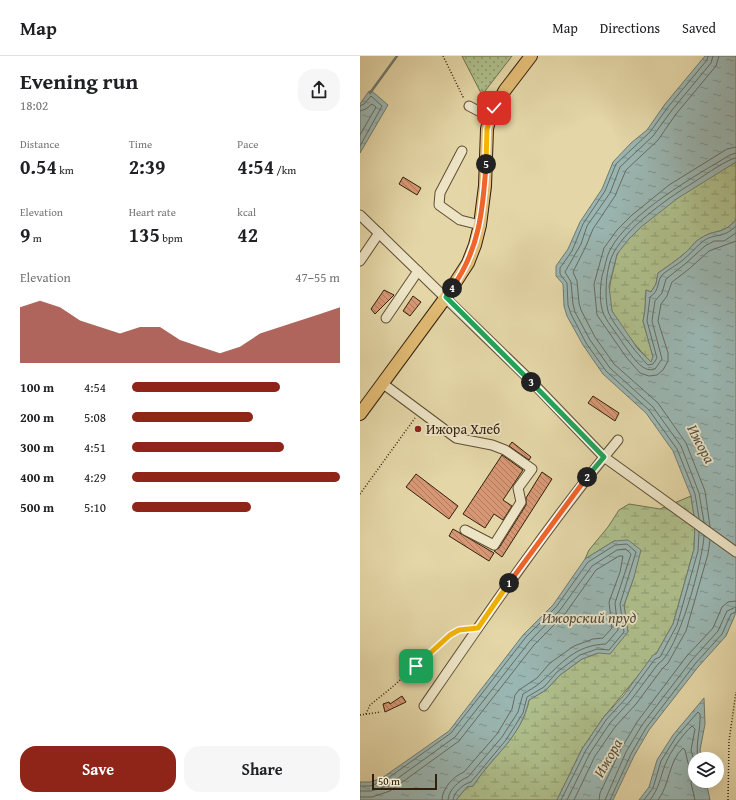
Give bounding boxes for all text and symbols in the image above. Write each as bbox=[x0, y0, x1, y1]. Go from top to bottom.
text: Map bbox=[20, 14, 57, 42]
text: Map bbox=[552, 18, 578, 38]
text: Directions bbox=[600, 18, 660, 38]
text: Saved bbox=[682, 18, 716, 38]
text: Evening run bbox=[20, 65, 138, 97]
button: share bbox=[298, 69, 340, 111]
pin bbox=[477, 91, 511, 125]
text: 18:02 bbox=[20, 96, 48, 115]
icon: check bbox=[483, 97, 505, 119]
text: Distance bbox=[20, 136, 59, 152]
text: Time bbox=[129, 136, 152, 152]
text: Pace bbox=[237, 136, 258, 152]
text: 0.54 bbox=[20, 152, 57, 181]
text: 2:39 bbox=[129, 152, 165, 181]
text: 4:54 bbox=[237, 152, 274, 181]
pin: 5 bbox=[476, 154, 496, 174]
text: 5 bbox=[483, 156, 489, 172]
text: km bbox=[57, 162, 74, 178]
text: /km bbox=[274, 162, 296, 178]
text: Elevation bbox=[20, 204, 63, 220]
text: Heart rate bbox=[129, 204, 176, 220]
text: kcal bbox=[237, 204, 256, 220]
text: 9 bbox=[20, 220, 30, 249]
text: 135 bbox=[129, 220, 160, 249]
text: 42 bbox=[237, 220, 258, 249]
text: m bbox=[30, 230, 42, 246]
text: bpm bbox=[160, 230, 183, 246]
text: Elevation bbox=[20, 268, 71, 287]
text: 47–55 m bbox=[295, 268, 340, 287]
pin: 4 bbox=[442, 278, 462, 298]
text: 4 bbox=[449, 280, 455, 296]
pin: 3 bbox=[521, 372, 541, 392]
text: 3 bbox=[528, 374, 534, 390]
text: 100 m bbox=[20, 378, 54, 397]
text: 4:54 bbox=[84, 378, 106, 397]
text: 200 m bbox=[20, 408, 54, 427]
text: 5:08 bbox=[84, 408, 106, 427]
place label: Ижора Хлеб bbox=[426, 419, 500, 439]
water label: Ижора bbox=[682, 421, 721, 467]
marker: Ижора Хлеб bbox=[413, 424, 423, 434]
text: 300 m bbox=[20, 438, 54, 457]
text: 4:51 bbox=[84, 438, 106, 457]
pin: 2 bbox=[577, 467, 597, 487]
text: 400 m bbox=[20, 468, 54, 487]
text: 4:29 bbox=[84, 468, 106, 487]
text: 2 bbox=[584, 469, 590, 485]
text: 500 m bbox=[20, 498, 54, 517]
text: 5:10 bbox=[84, 498, 106, 517]
pin: 1 bbox=[499, 573, 519, 593]
text: 1 bbox=[506, 575, 512, 591]
water label: Ижорский пруд bbox=[542, 607, 637, 628]
pin bbox=[399, 649, 433, 683]
icon: arrive bbox=[405, 655, 427, 677]
water label: Ижора bbox=[588, 734, 627, 781]
button: Save bbox=[20, 746, 176, 792]
button: Share bbox=[184, 746, 340, 792]
map controls bbox=[688, 752, 724, 788]
button: layers bbox=[688, 752, 724, 788]
scale bar bbox=[372, 772, 437, 791]
text: 50 m bbox=[378, 773, 400, 789]

